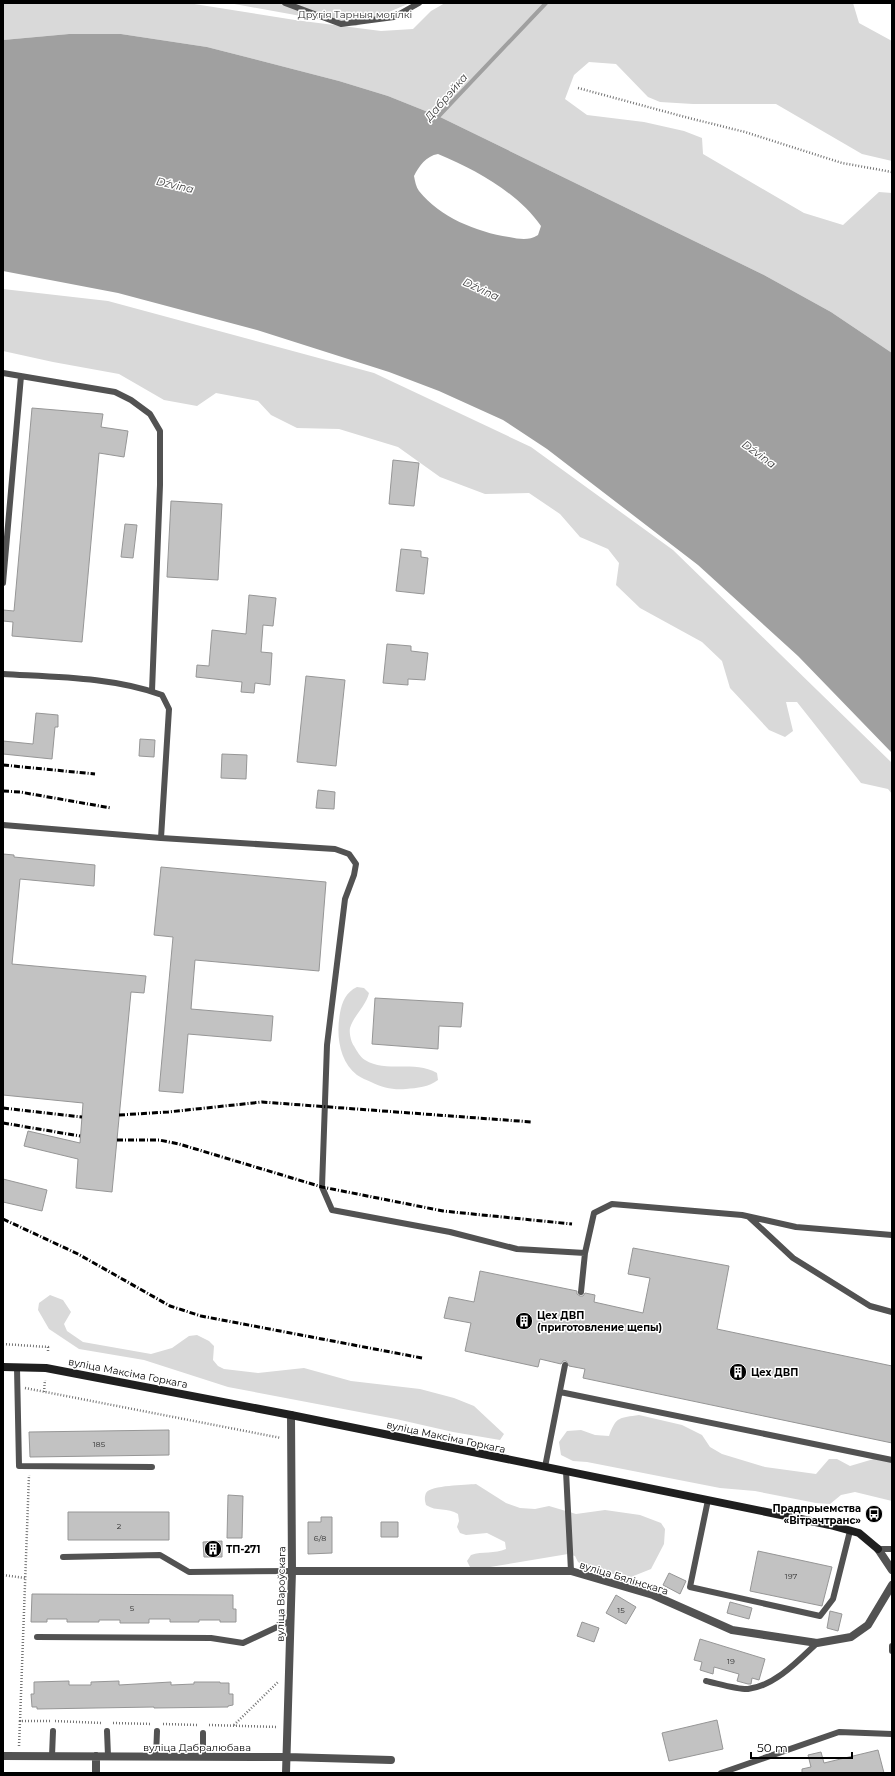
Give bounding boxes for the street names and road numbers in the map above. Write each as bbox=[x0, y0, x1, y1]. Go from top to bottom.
street label: вуліца Максіма Горкага bbox=[67, 1355, 189, 1391]
street label: вуліца Максіма Горкага bbox=[385, 1418, 507, 1456]
street label: вуліца Вароўскага bbox=[274, 1546, 288, 1642]
street label: вуліца Бялінскага bbox=[578, 1558, 670, 1598]
street label: вуліца Дабралюбава bbox=[143, 1741, 251, 1754]

